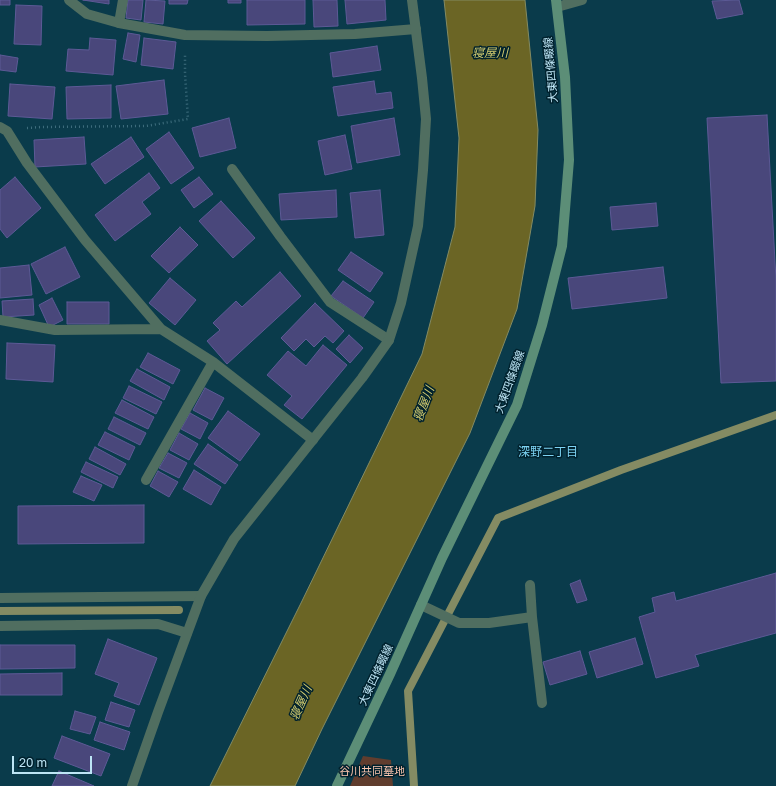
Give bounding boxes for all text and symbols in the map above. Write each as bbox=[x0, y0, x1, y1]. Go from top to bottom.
street label: 大東四條畷線 bbox=[542, 37, 560, 103]
water label: 寝屋川 bbox=[472, 46, 508, 60]
street label: 大東四條畷線 bbox=[493, 349, 527, 415]
water label: 寝屋川 bbox=[411, 385, 437, 423]
district label: 深野二丁目 bbox=[518, 445, 578, 459]
street label: 大東四條畷線 bbox=[356, 642, 396, 708]
water label: 寝屋川 bbox=[287, 684, 315, 722]
scale bar bbox=[14, 748, 94, 774]
text: 20 m bbox=[19, 755, 47, 770]
park label: 谷川共同墓地 bbox=[339, 765, 405, 779]

